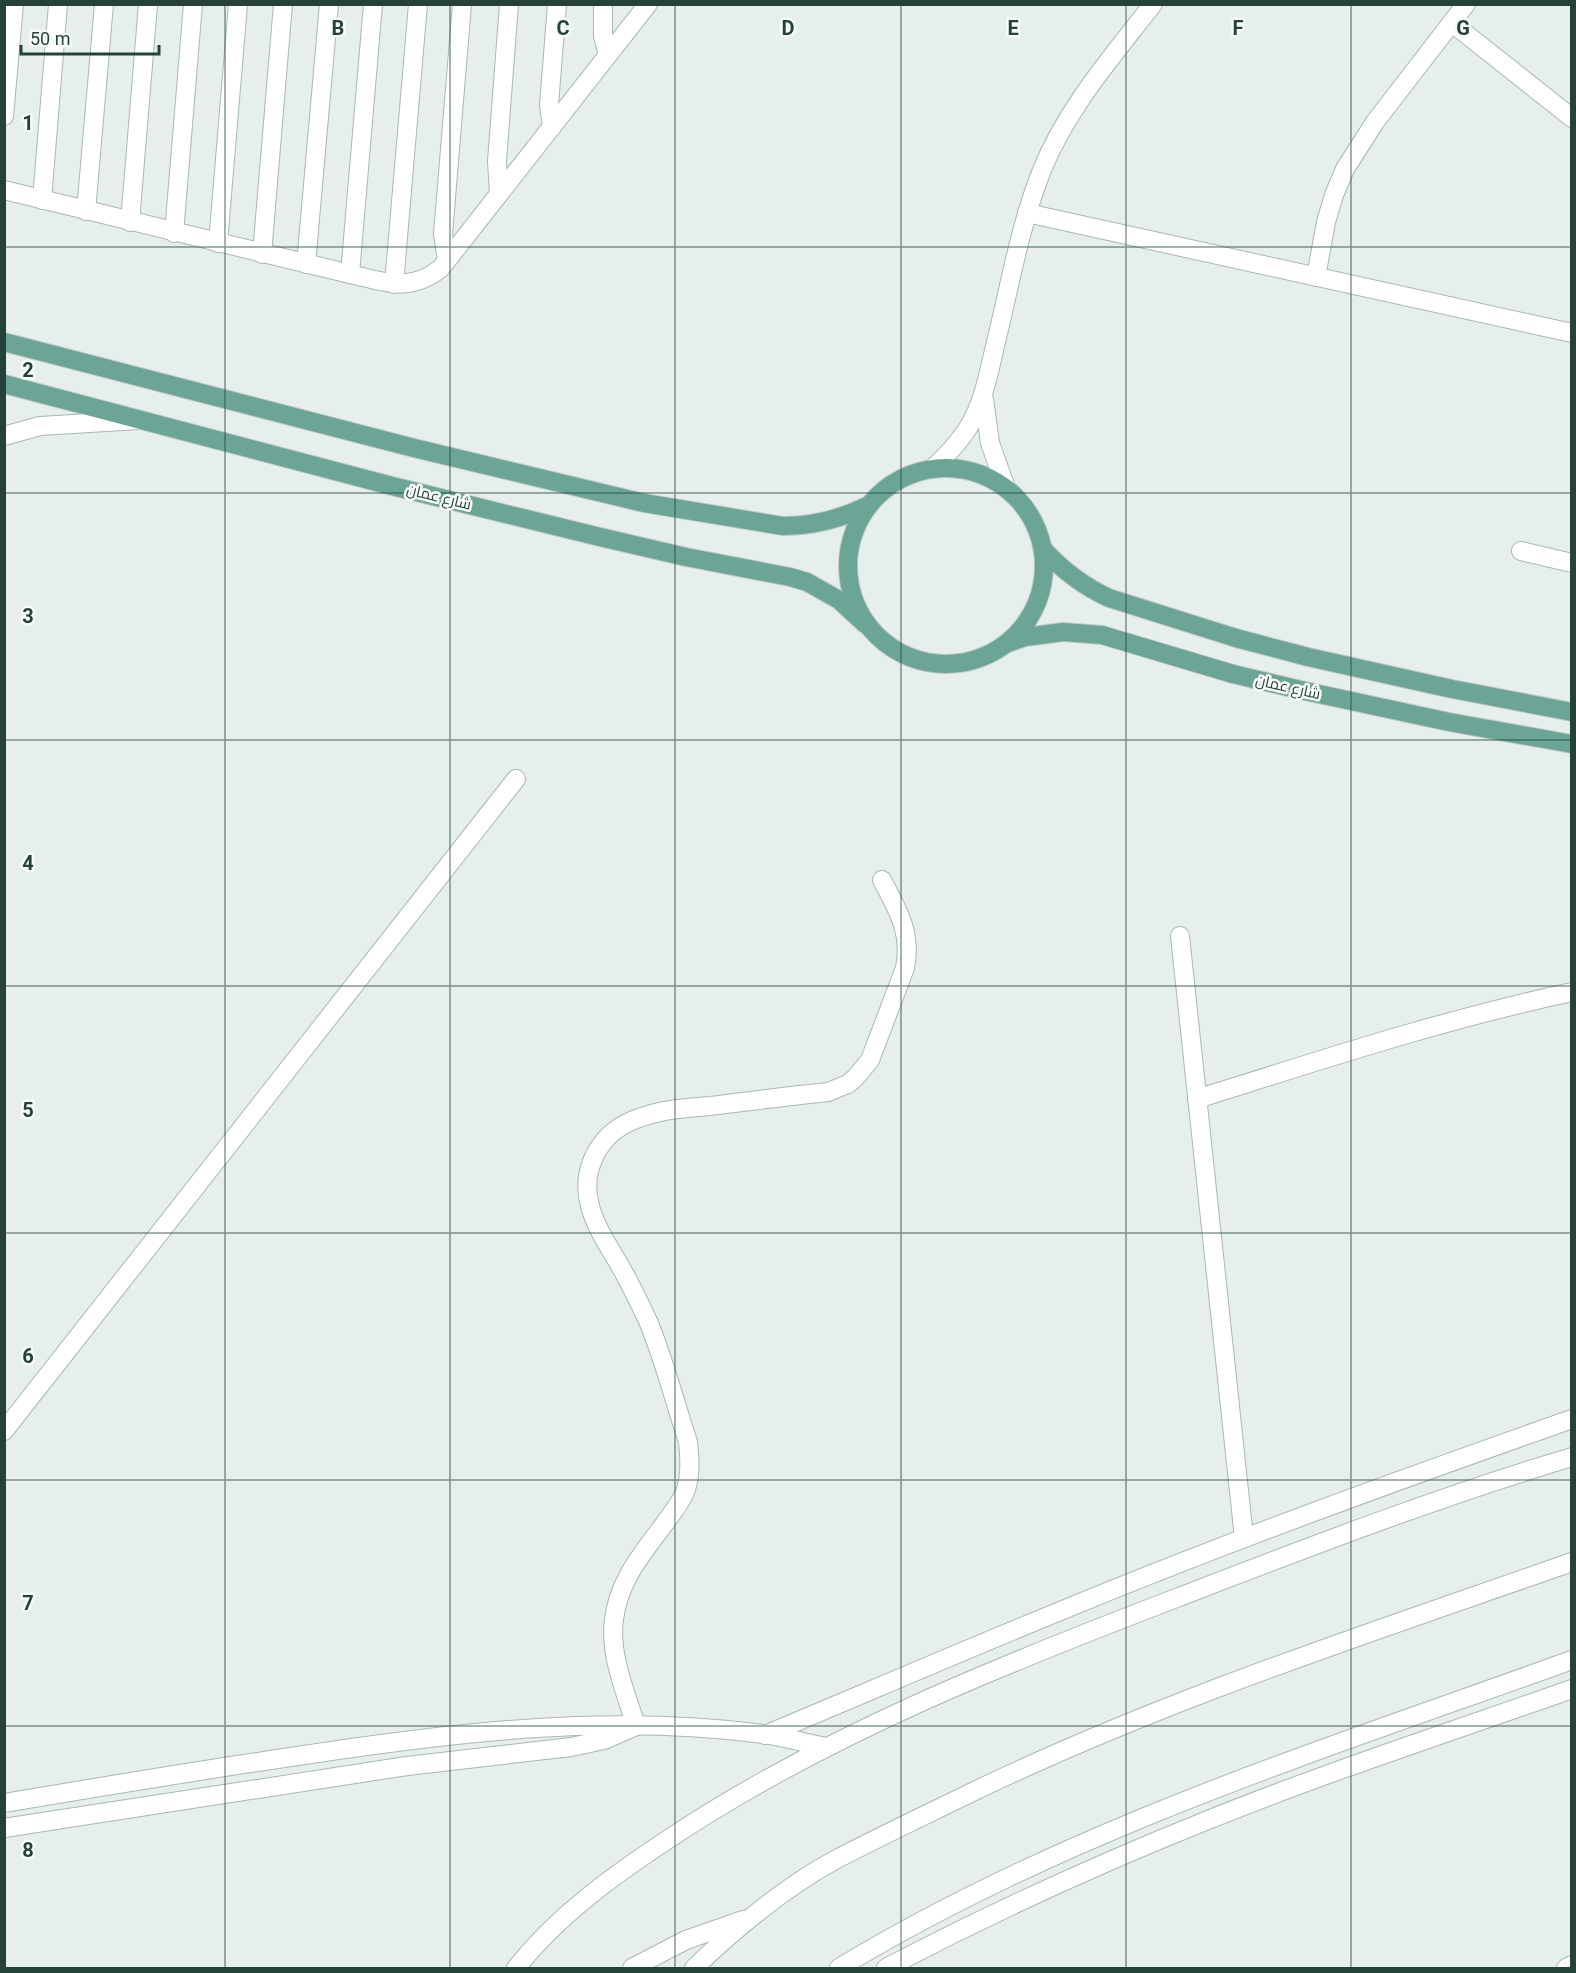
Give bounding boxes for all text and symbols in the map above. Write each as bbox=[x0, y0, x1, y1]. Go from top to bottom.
text: B bbox=[332, 16, 344, 40]
text: C bbox=[556, 16, 570, 40]
text: D bbox=[782, 16, 795, 40]
text: E bbox=[1007, 16, 1019, 40]
text: F bbox=[1233, 16, 1244, 40]
text: G bbox=[1456, 16, 1470, 40]
scale bar bbox=[21, 18, 159, 56]
text: 50 m bbox=[30, 28, 70, 49]
text: 1 bbox=[22, 111, 34, 135]
text: 2 bbox=[22, 358, 34, 382]
street label: شارع عمان bbox=[404, 480, 473, 516]
text: 3 bbox=[22, 604, 34, 628]
street label: شارع عمان bbox=[1253, 671, 1322, 705]
text: 4 bbox=[22, 851, 34, 875]
text: 5 bbox=[22, 1098, 34, 1122]
text: 6 bbox=[22, 1344, 34, 1368]
text: 7 bbox=[22, 1591, 34, 1615]
text: 8 bbox=[22, 1838, 34, 1862]

